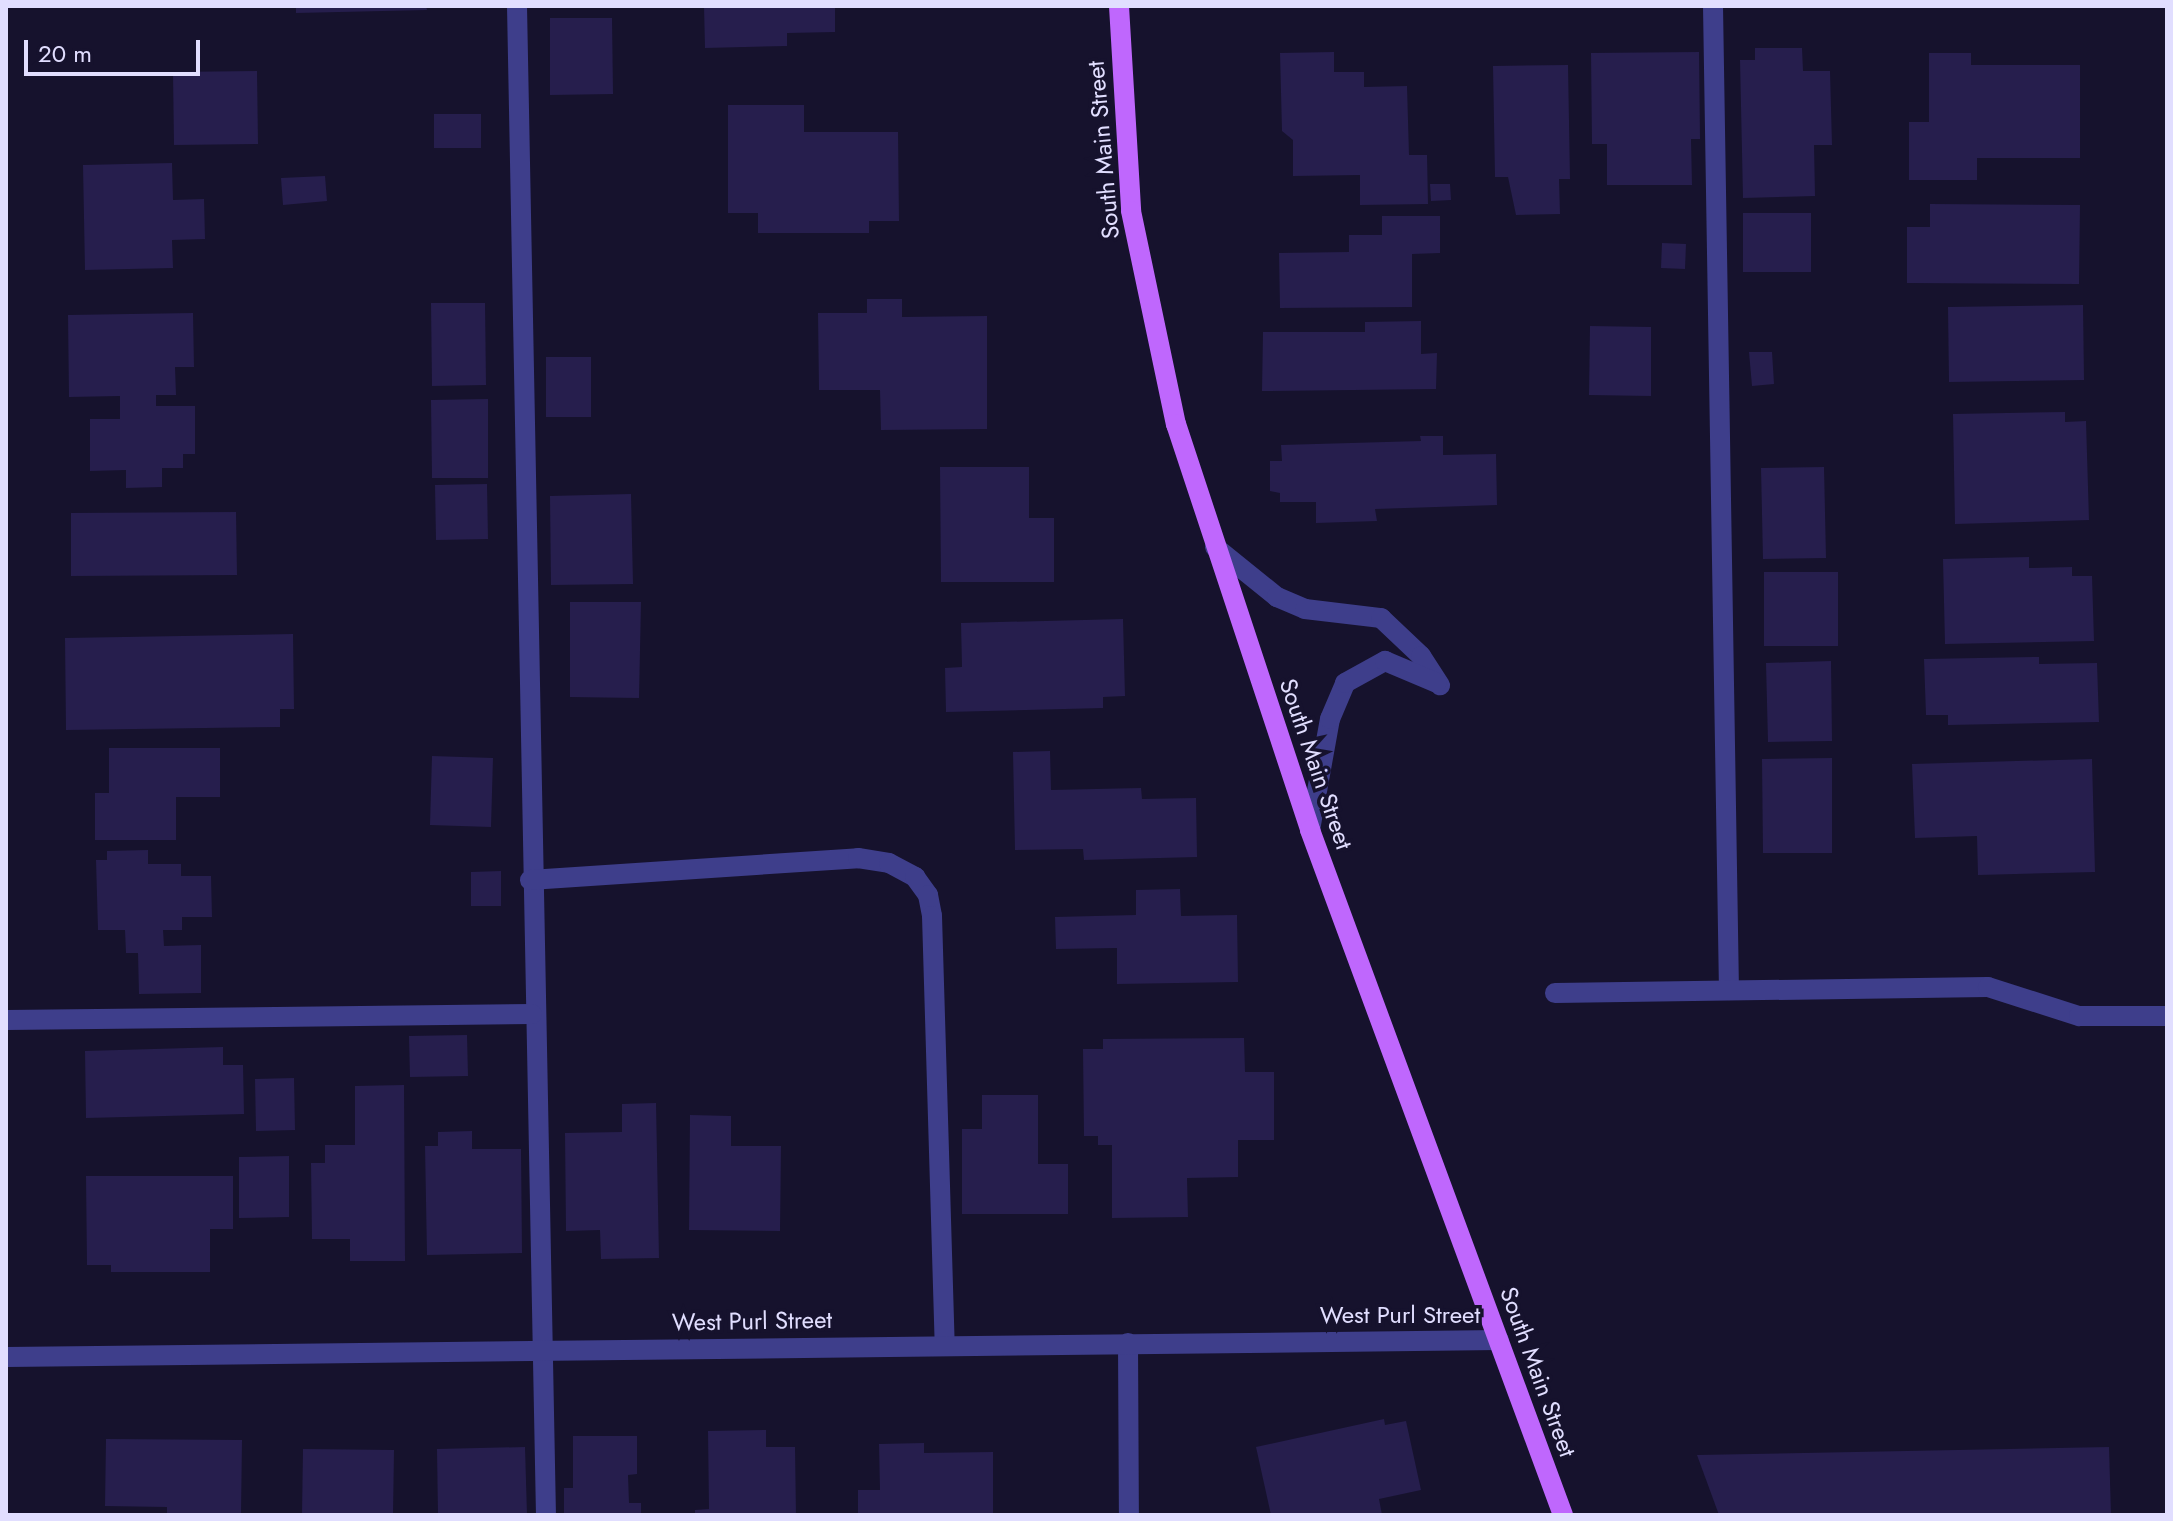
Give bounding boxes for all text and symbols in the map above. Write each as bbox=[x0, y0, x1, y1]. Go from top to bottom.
scale bar bbox=[28, 24, 204, 74]
text: 20 m bbox=[38, 36, 92, 71]
street label: South Main Street bbox=[1081, 60, 1125, 240]
street label: South Main Street bbox=[1273, 675, 1359, 853]
street label: South Main Street bbox=[1494, 1283, 1582, 1461]
street label: West Purl Street bbox=[1320, 1301, 1480, 1329]
street label: West Purl Street bbox=[672, 1305, 832, 1337]

